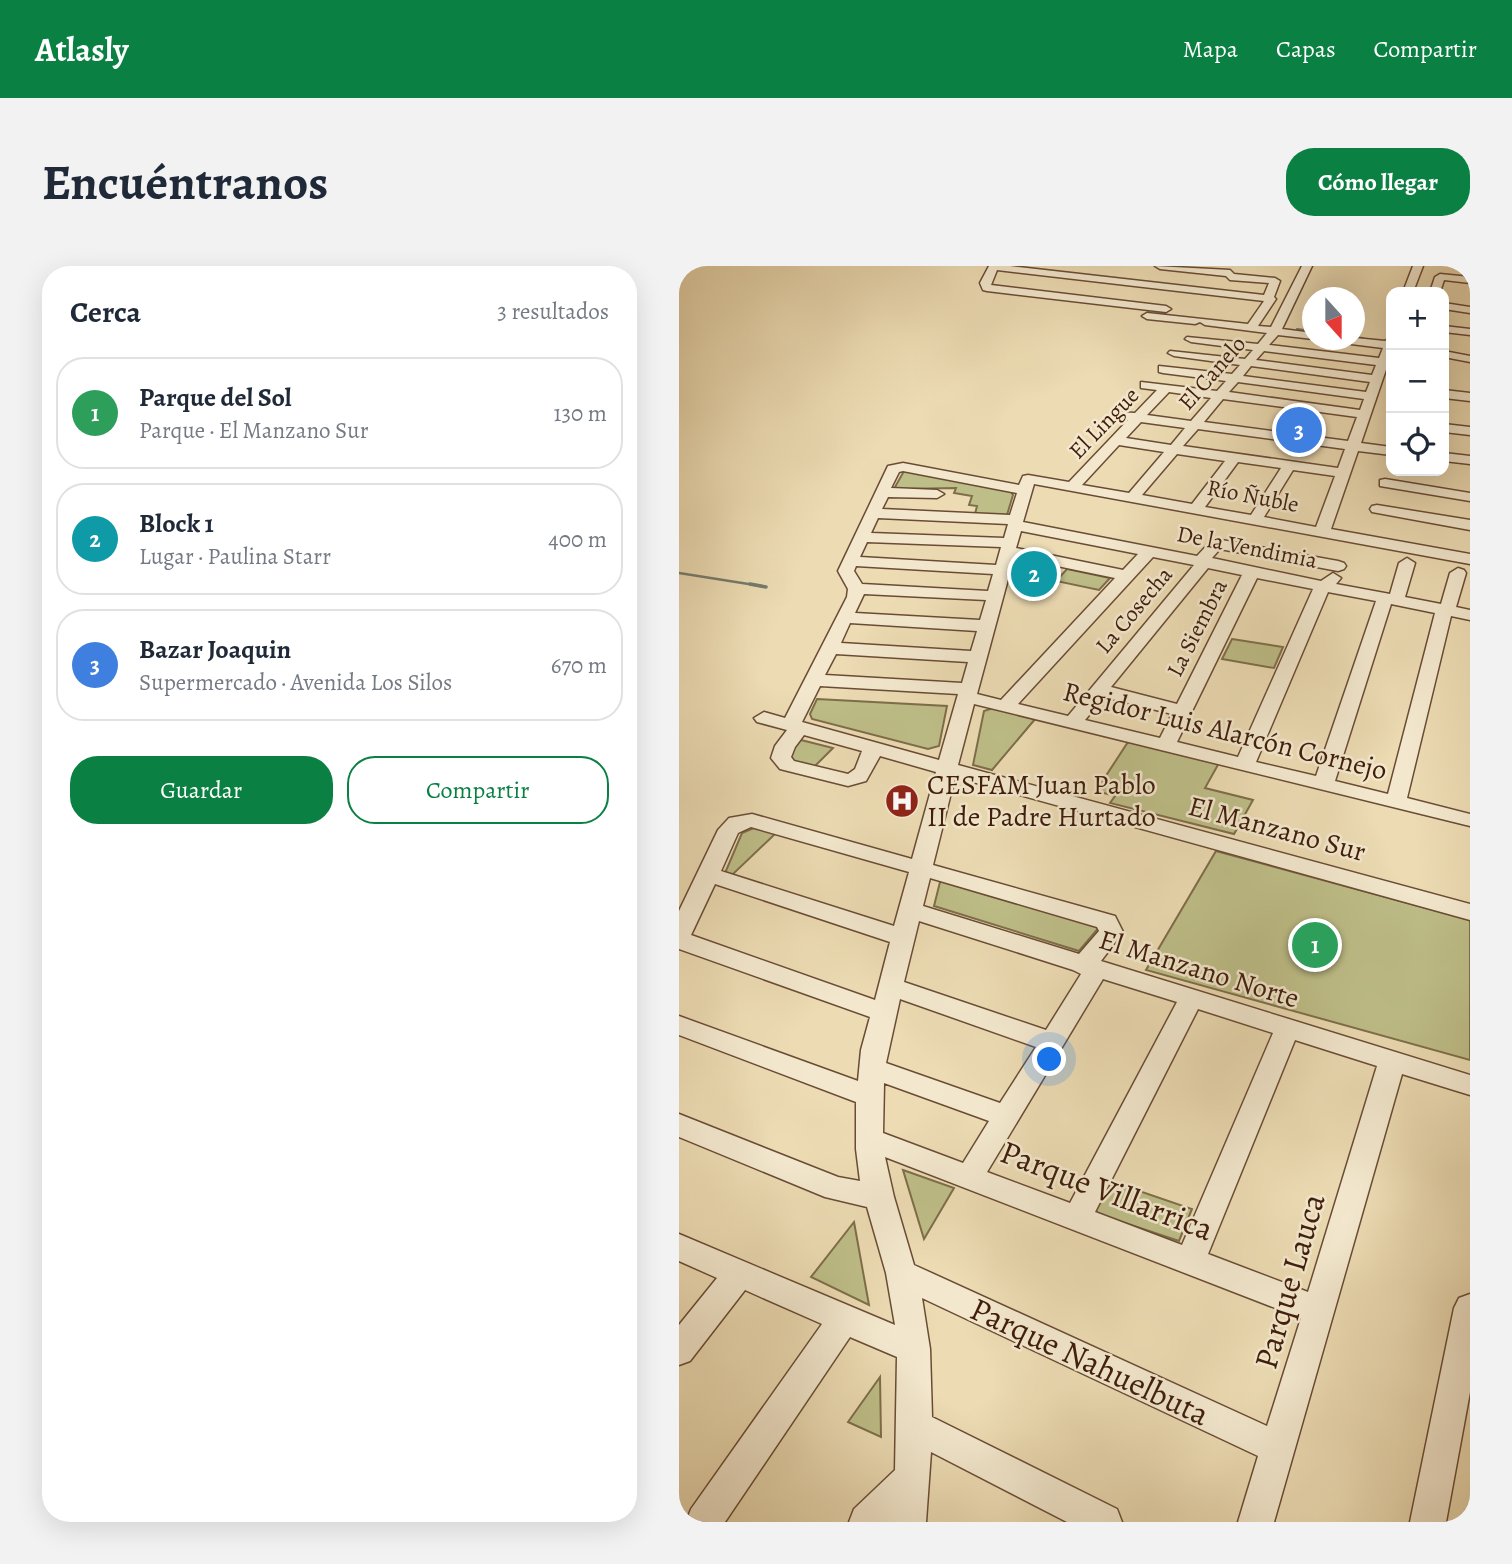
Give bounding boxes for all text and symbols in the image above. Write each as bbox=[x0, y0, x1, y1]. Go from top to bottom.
text: Atlasly bbox=[35, 27, 129, 72]
text: Mapa bbox=[1183, 33, 1238, 65]
text: Capas bbox=[1276, 33, 1336, 65]
text: Compartir bbox=[1374, 33, 1477, 65]
button: Cómo llegar bbox=[1286, 148, 1470, 216]
text: Encuéntranos bbox=[42, 149, 328, 216]
north arrow bbox=[1302, 287, 1365, 350]
map controls bbox=[1386, 287, 1449, 476]
button: + bbox=[1386, 287, 1449, 350]
text: Cerca bbox=[70, 292, 141, 332]
text: 3 resultados bbox=[497, 296, 609, 327]
street label: El Canelo bbox=[1171, 329, 1253, 417]
button: − bbox=[1386, 350, 1449, 413]
text: Parque del Sol bbox=[139, 380, 292, 415]
street label: El Lingue bbox=[1062, 380, 1146, 466]
text: 1 bbox=[91, 398, 99, 429]
text: 130 m bbox=[554, 398, 607, 429]
pin: 3 bbox=[1276, 404, 1322, 456]
button: locate bbox=[1386, 413, 1449, 476]
text: Parque · El Manzano Sur bbox=[139, 415, 368, 446]
street label: Río Ñuble bbox=[1204, 472, 1302, 520]
text: Block 1 bbox=[139, 506, 214, 541]
street label: De la Vendimia bbox=[1174, 518, 1320, 576]
text: 2 bbox=[89, 524, 101, 555]
text: 400 m bbox=[548, 524, 607, 555]
text: Lugar · Paulina Starr bbox=[139, 541, 331, 572]
pin: 2 bbox=[1011, 548, 1057, 600]
street label: La Cosecha bbox=[1088, 560, 1180, 660]
street label: La Siembra bbox=[1159, 574, 1235, 682]
text: Bazar Joaquin bbox=[139, 632, 291, 667]
text: 3 bbox=[90, 650, 100, 681]
text: 670 m bbox=[551, 650, 607, 681]
text: Supermercado · Avenida Los Silos bbox=[139, 667, 452, 698]
street label: Regidor Luis Alarcón Cornejo bbox=[1059, 672, 1391, 790]
button: Guardar bbox=[70, 756, 333, 824]
button: Compartir bbox=[347, 756, 609, 824]
place label: CESFAM Juan Pablo II de Padre Hurtado bbox=[927, 766, 1156, 836]
hospital icon: CESFAM Juan Pablo II de Padre Hurtado bbox=[883, 782, 921, 820]
street label: El Manzano Sur bbox=[1184, 787, 1370, 871]
pin: 1 bbox=[1292, 919, 1338, 971]
street label: El Manzano Norte bbox=[1094, 920, 1304, 1018]
your location bbox=[1032, 1042, 1066, 1076]
street label: Parque Villarrica bbox=[994, 1129, 1220, 1251]
street label: Parque Lauca bbox=[1243, 1187, 1336, 1374]
street label: Parque Nahuelbuta bbox=[963, 1286, 1217, 1436]

